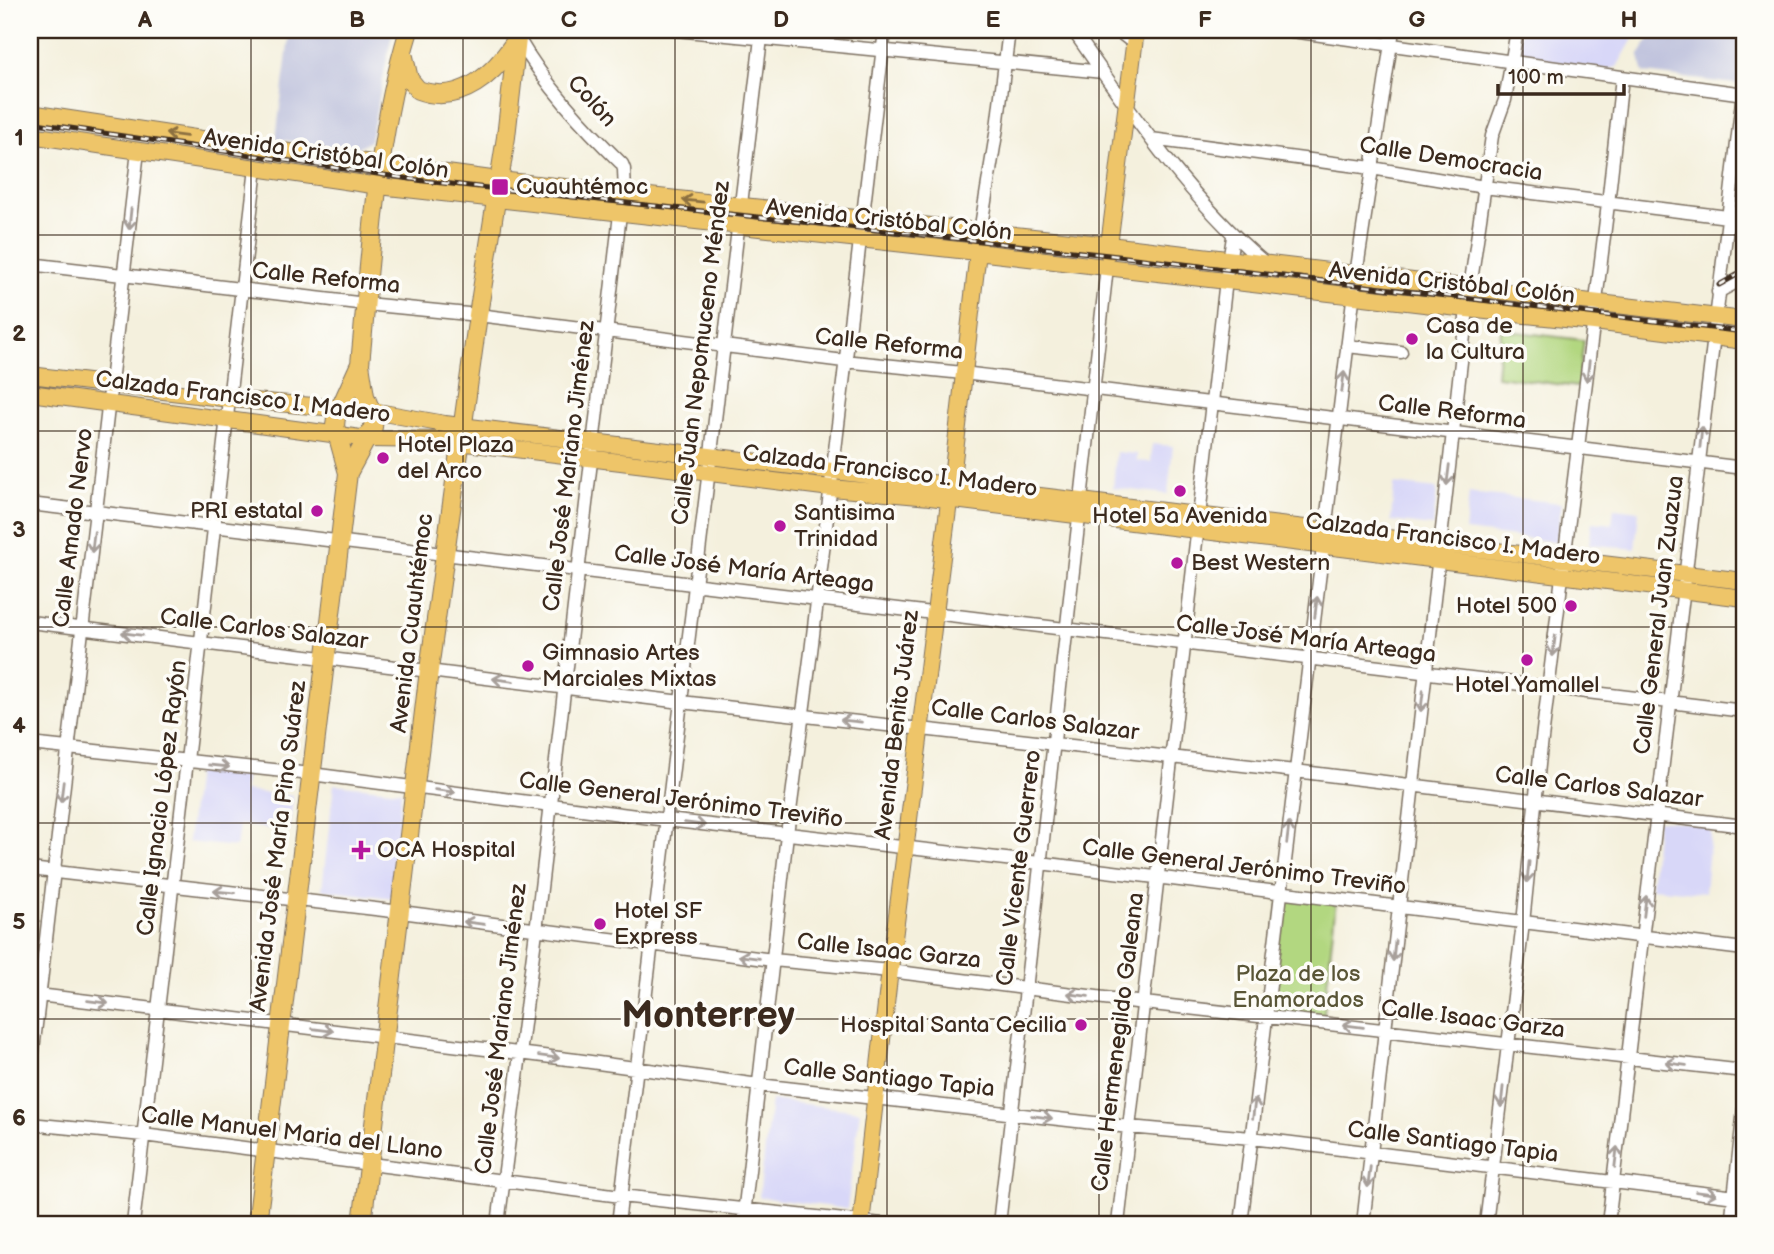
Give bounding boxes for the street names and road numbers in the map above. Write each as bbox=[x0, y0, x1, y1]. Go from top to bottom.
street label: Colón bbox=[561, 69, 623, 133]
street label: Avenida Cristóbal Colón bbox=[202, 123, 450, 185]
street label: Calle Democracia bbox=[1357, 131, 1545, 187]
street label: Calle Juan Nepomuceno Méndez bbox=[666, 178, 736, 527]
street label: Avenida Cristóbal Colón bbox=[765, 193, 1013, 247]
street label: Calle Reforma bbox=[250, 256, 402, 300]
street label: Avenida Cristóbal Colón bbox=[1328, 256, 1576, 310]
street label: Calle José Mariano Jiménez bbox=[537, 318, 601, 613]
street label: Calle Reforma bbox=[813, 322, 965, 366]
street label: Calzada Francisco I. Madero bbox=[94, 365, 392, 429]
street label: Calle Reforma bbox=[1376, 389, 1528, 435]
street label: Calle Amado Nervo bbox=[47, 427, 99, 629]
street label: Calzada Francisco I. Madero bbox=[741, 439, 1039, 503]
street label: Calle General Juan Zuazua bbox=[1628, 474, 1690, 756]
street label: Calzada Francisco I. Madero bbox=[1304, 507, 1602, 571]
street label: Avenida Cuauhtémoc bbox=[385, 512, 439, 734]
street label: Calle José María Arteaga bbox=[612, 539, 876, 599]
street label: Calle Carlos Salazar bbox=[159, 602, 370, 656]
street label: Avenida Benito Juárez bbox=[869, 608, 925, 841]
street label: Calle José María Arteaga bbox=[1174, 609, 1438, 669]
street label: Calle Ignacio López Rayón bbox=[131, 659, 193, 937]
street label: Avenida José María Pino Suárez bbox=[244, 678, 312, 1013]
street label: Calle Carlos Salazar bbox=[930, 693, 1141, 747]
street label: Calle Vicente Guerrero bbox=[991, 748, 1047, 988]
street label: Calle Carlos Salazar bbox=[1494, 760, 1705, 814]
street label: Calle General Jerónimo Treviño bbox=[517, 766, 845, 834]
street label: Calle General Jerónimo Treviño bbox=[1080, 833, 1408, 901]
street label: Calle José Mariano Jiménez bbox=[469, 881, 533, 1176]
street label: Calle Hermenegildo Galeana bbox=[1086, 891, 1150, 1193]
street label: Calle Isaac Garza bbox=[796, 927, 982, 975]
street label: Calle Isaac Garza bbox=[1379, 994, 1567, 1044]
street label: Calle Santiago Tapia bbox=[782, 1053, 996, 1103]
street label: Calle Manuel Maria del Llano bbox=[139, 1101, 445, 1165]
street label: Calle Santiago Tapia bbox=[1346, 1115, 1560, 1169]

